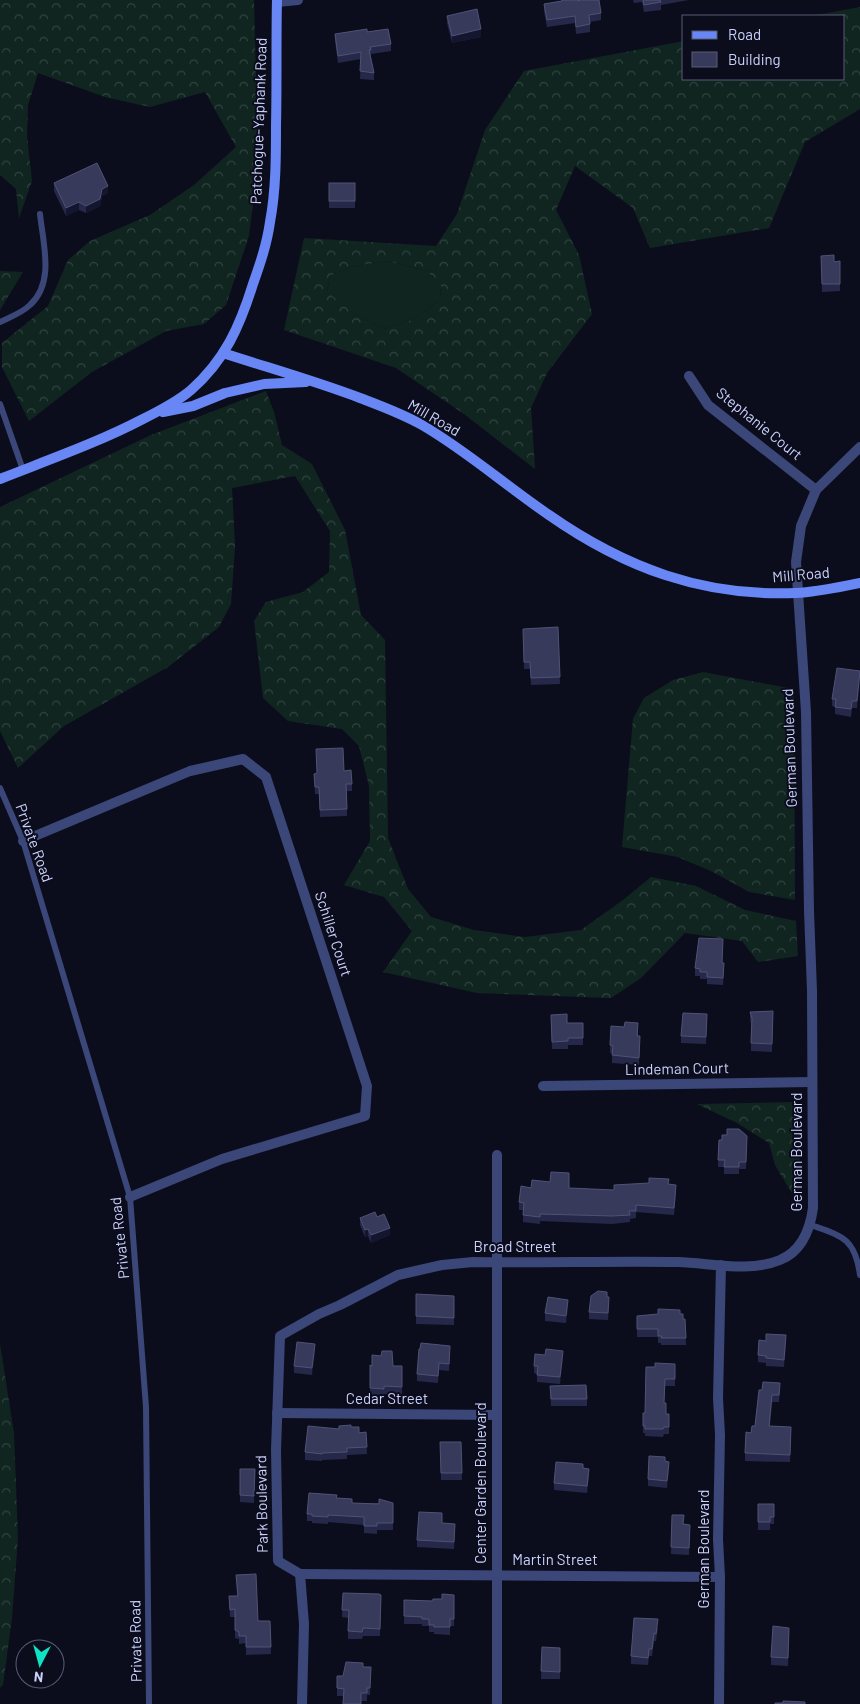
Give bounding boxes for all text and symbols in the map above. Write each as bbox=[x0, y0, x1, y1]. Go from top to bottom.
legend bbox=[682, 15, 845, 80]
text: Road bbox=[728, 25, 761, 43]
street label: Patchogue-Yaphank Road bbox=[246, 37, 270, 205]
text: Building bbox=[728, 50, 781, 68]
street label: Stephanie Court bbox=[713, 383, 806, 463]
street label: Mill Road bbox=[405, 395, 464, 439]
street label: Mill Road bbox=[771, 563, 830, 585]
street label: German Boulevard bbox=[778, 688, 800, 808]
street label: Private Road bbox=[12, 801, 57, 884]
street label: Schiller Court bbox=[312, 889, 356, 978]
street label: Lindeman Court bbox=[625, 1058, 729, 1078]
street label: German Boulevard bbox=[787, 1093, 805, 1211]
street label: Private Road bbox=[106, 1196, 132, 1280]
street label: Broad Street bbox=[474, 1237, 556, 1255]
street label: Cedar Street bbox=[346, 1389, 428, 1407]
street label: Center Garden Boulevard bbox=[471, 1402, 489, 1564]
street label: Park Boulevard bbox=[251, 1455, 271, 1553]
street label: German Boulevard bbox=[694, 1490, 712, 1608]
street label: Martin Street bbox=[512, 1550, 598, 1568]
street label: Private Road bbox=[125, 1600, 145, 1682]
north arrow bbox=[15, 1639, 65, 1689]
text: N bbox=[33, 1668, 44, 1686]

